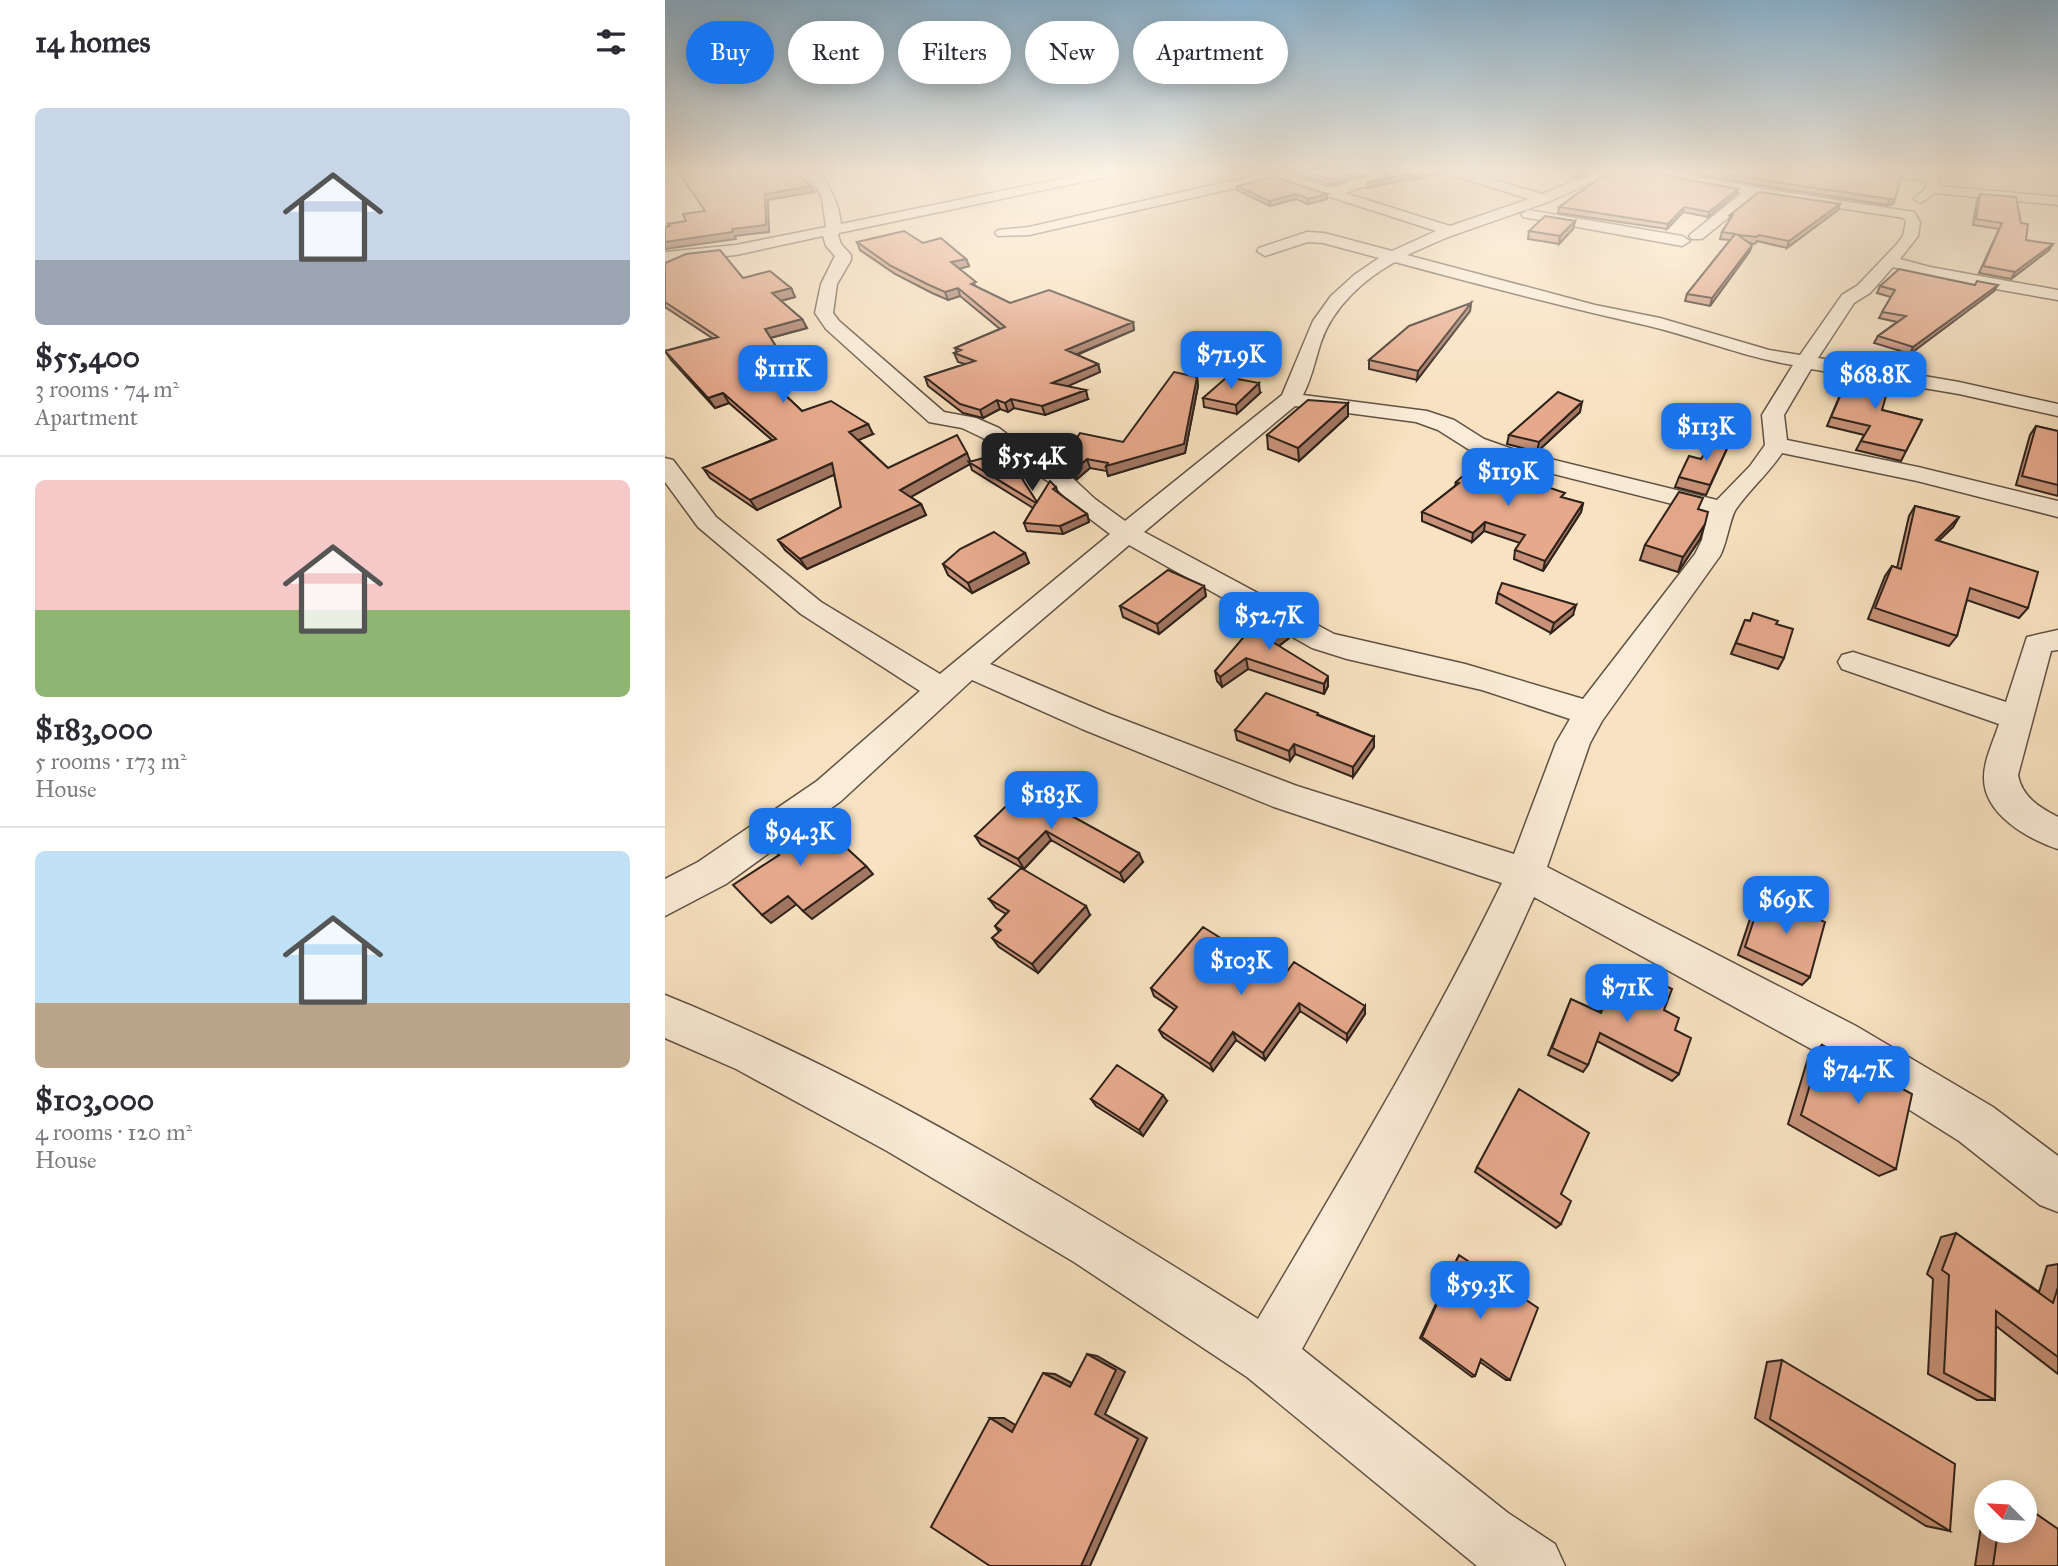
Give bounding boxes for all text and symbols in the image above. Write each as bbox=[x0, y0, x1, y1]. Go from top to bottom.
chip: Buy bbox=[686, 21, 774, 84]
chip: Rent bbox=[788, 21, 884, 84]
chip: Filters bbox=[898, 21, 1011, 84]
chip: New bbox=[1025, 21, 1119, 84]
chip: Apartment bbox=[1133, 21, 1288, 84]
icon: filters bbox=[592, 23, 630, 61]
text: 14 homes bbox=[35, 24, 150, 60]
icon: home bbox=[270, 154, 396, 280]
pin: $71.9K bbox=[1174, 332, 1288, 391]
text: $55,400 bbox=[35, 339, 140, 375]
text: $71.9K bbox=[1197, 340, 1265, 368]
pin: $111K bbox=[734, 346, 832, 405]
pin: $68.8K bbox=[1818, 352, 1932, 411]
text: $111K bbox=[754, 354, 812, 382]
text: $68.8K bbox=[1839, 360, 1911, 388]
text: 3 rooms · 74 m² bbox=[35, 375, 179, 403]
text: Apartment bbox=[35, 403, 138, 431]
pin: $113K bbox=[1657, 404, 1755, 463]
text: $113K bbox=[1677, 412, 1735, 440]
pin: $55.4K bbox=[975, 434, 1089, 493]
text: $55.4K bbox=[998, 442, 1066, 470]
pin: $119K bbox=[1459, 448, 1557, 508]
text: $119K bbox=[1478, 457, 1538, 485]
icon: home bbox=[270, 526, 396, 652]
pin: $52.7K bbox=[1212, 592, 1326, 652]
text: $52.7K bbox=[1235, 601, 1303, 629]
text: $183,000 bbox=[35, 711, 153, 747]
text: 5 rooms · 173 m² bbox=[35, 747, 187, 775]
pin: $183K bbox=[1002, 772, 1100, 831]
text: House bbox=[35, 775, 97, 803]
text: $183K bbox=[1021, 780, 1081, 808]
pin: $94.3K bbox=[743, 808, 857, 868]
text: $94.3K bbox=[765, 817, 835, 845]
pin: $69K bbox=[1745, 876, 1827, 936]
text: $69K bbox=[1759, 885, 1813, 913]
icon: home bbox=[270, 897, 396, 1023]
pin: $103K bbox=[1192, 937, 1290, 997]
text: $103K bbox=[1210, 946, 1272, 974]
pin: $71K bbox=[1586, 964, 1668, 1024]
text: $71K bbox=[1601, 973, 1653, 1001]
pin: $74.7K bbox=[1801, 1046, 1915, 1106]
text: $74.7K bbox=[1823, 1055, 1893, 1083]
text: $103,000 bbox=[35, 1082, 154, 1118]
text: 4 rooms · 120 m² bbox=[35, 1118, 192, 1146]
text: House bbox=[35, 1146, 97, 1174]
pin: $59.3K bbox=[1423, 1262, 1537, 1321]
text: $59.3K bbox=[1446, 1270, 1514, 1298]
north arrow bbox=[1974, 1480, 2037, 1544]
map controls bbox=[1974, 1480, 2037, 1543]

